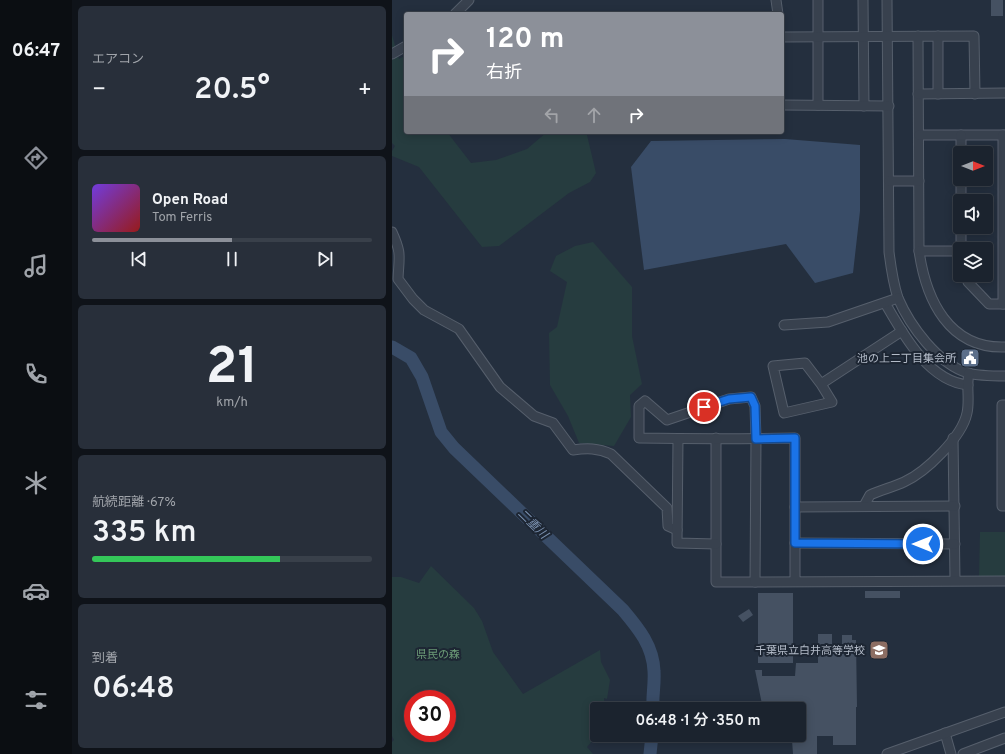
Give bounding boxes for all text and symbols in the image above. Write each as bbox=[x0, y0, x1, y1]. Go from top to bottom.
text: 120 m bbox=[486, 22, 564, 58]
icon: right bbox=[420, 28, 472, 80]
text: 06:47 bbox=[12, 40, 60, 63]
text: エアコン bbox=[92, 52, 144, 68]
text: 右折 bbox=[486, 62, 522, 85]
text: 20.5° bbox=[194, 72, 270, 109]
text: − bbox=[92, 77, 106, 104]
text: + bbox=[358, 77, 372, 104]
icon: left bbox=[541, 104, 563, 126]
icon: ahead bbox=[583, 104, 605, 126]
icon: right bbox=[625, 104, 647, 126]
icon: directions bbox=[22, 144, 50, 172]
north arrow bbox=[953, 146, 993, 186]
map controls bbox=[953, 146, 993, 282]
text: Open Road bbox=[152, 191, 228, 210]
button: sound bbox=[953, 194, 993, 234]
text: Tom Ferris bbox=[152, 210, 212, 226]
button: layers bbox=[953, 242, 993, 282]
icon: previous bbox=[128, 248, 150, 270]
icon: pause bbox=[221, 248, 243, 270]
icon: next bbox=[314, 248, 336, 270]
icon: music bbox=[22, 252, 50, 280]
text: 21 bbox=[206, 336, 258, 402]
public building icon: 池の上二丁目集会所 bbox=[959, 347, 981, 369]
place label: 池の上二丁目集会所 bbox=[857, 352, 957, 366]
icon: phone bbox=[22, 360, 50, 388]
pin bbox=[687, 390, 721, 424]
text: km/h bbox=[216, 395, 248, 411]
icon: arrive bbox=[693, 396, 715, 418]
icon: climate bbox=[22, 469, 50, 497]
text: 航続距離 · 67% bbox=[92, 495, 176, 511]
water label: 二重川 bbox=[514, 506, 552, 544]
text: 335 km bbox=[92, 515, 196, 552]
position arrow bbox=[902, 523, 944, 565]
icon: car bbox=[22, 577, 50, 605]
school or university icon: 千葉県立白井高等学校 bbox=[868, 639, 890, 661]
place label: 千葉県立白井高等学校 bbox=[755, 644, 865, 658]
park label: 県民の森 bbox=[416, 648, 460, 662]
text: 到着 bbox=[92, 651, 118, 667]
text: 06:48 bbox=[92, 671, 175, 708]
icon: filters bbox=[22, 686, 50, 714]
speed limit sign: 30 bbox=[404, 690, 456, 742]
text: 06:48 · 1 分 · 350 m bbox=[635, 712, 761, 731]

